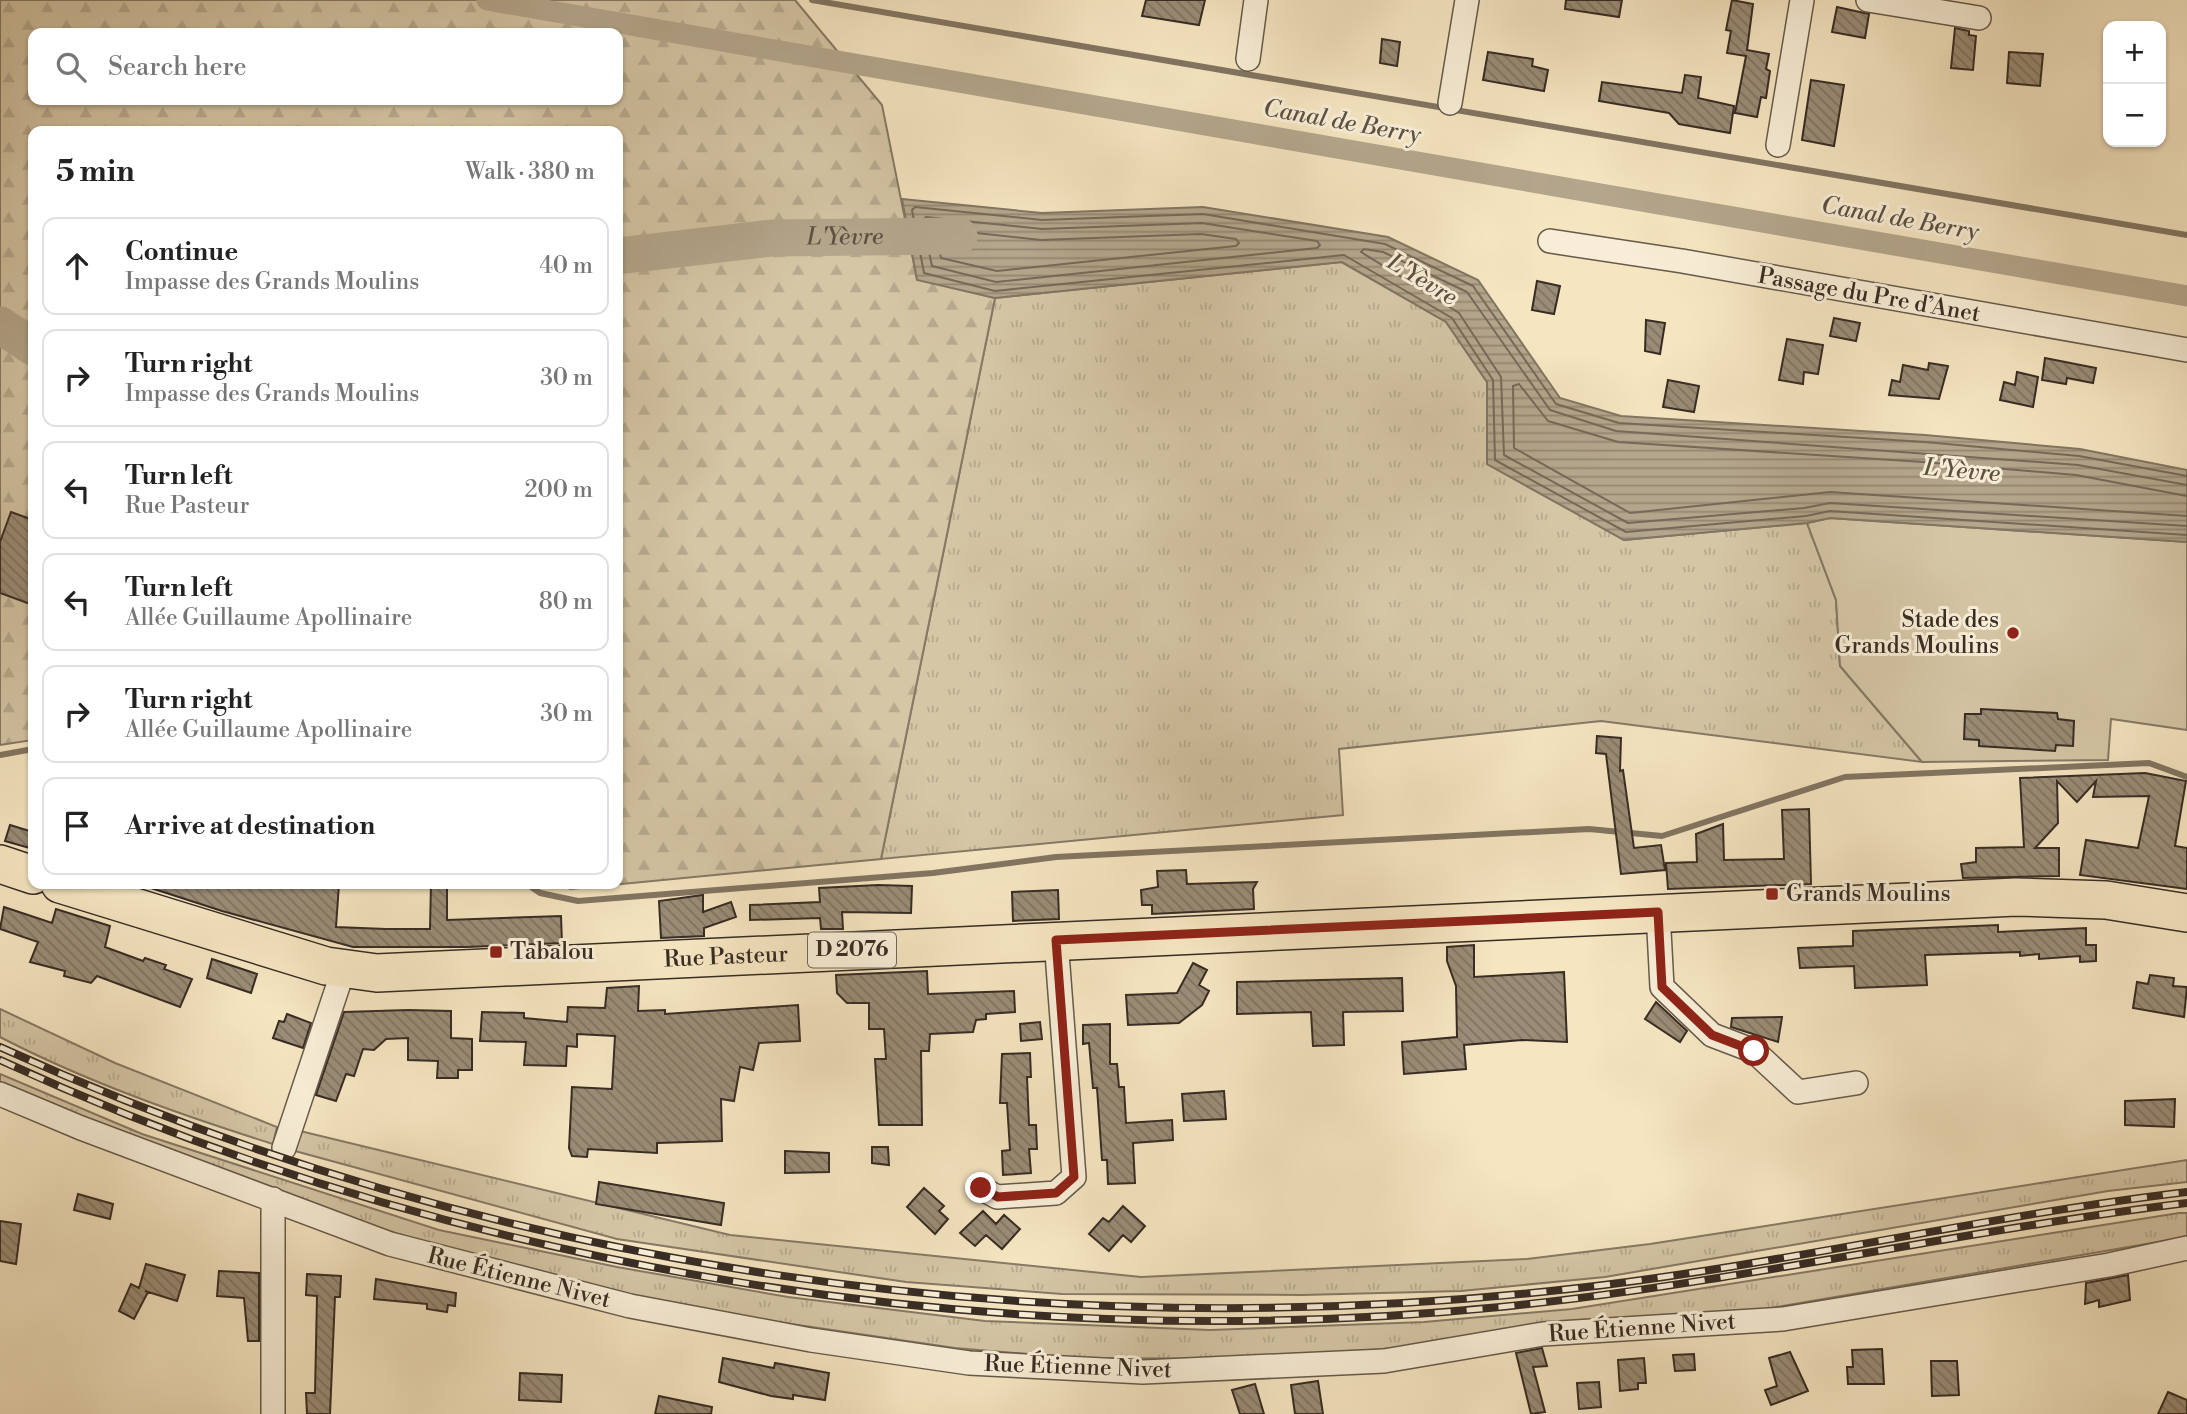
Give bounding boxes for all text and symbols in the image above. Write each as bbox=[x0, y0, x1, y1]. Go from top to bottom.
map controls bbox=[2103, 21, 2166, 147]
button: + bbox=[2103, 21, 2166, 84]
search box bbox=[28, 28, 623, 105]
icon: search bbox=[52, 48, 90, 86]
text: Search here bbox=[108, 51, 247, 83]
button: − bbox=[2103, 84, 2166, 147]
water label: Canal de Berry bbox=[1261, 93, 1424, 151]
text: 5 min bbox=[56, 153, 135, 191]
text: Walk · 380 m bbox=[465, 158, 595, 186]
water label: Canal de Berry bbox=[1819, 190, 1982, 248]
water label: L'Yèvre bbox=[806, 222, 883, 253]
text: Continue bbox=[125, 236, 238, 268]
icon: ahead bbox=[58, 247, 96, 285]
water label: L'Yèvre bbox=[1381, 247, 1462, 313]
text: 40 m bbox=[539, 252, 593, 280]
street label: Passage du Pre d’Anet bbox=[1756, 262, 1982, 328]
text: Impasse des Grands Moulins bbox=[125, 268, 419, 296]
text: Turn right bbox=[125, 348, 253, 380]
icon: right bbox=[58, 359, 96, 397]
text: 30 m bbox=[540, 364, 593, 392]
text: Impasse des Grands Moulins bbox=[125, 380, 419, 408]
water label: L'Yèvre bbox=[1922, 453, 2001, 489]
text: Turn left bbox=[125, 460, 233, 492]
icon: left bbox=[58, 471, 96, 509]
text: 200 m bbox=[525, 476, 593, 504]
text: Rue Pasteur bbox=[125, 492, 249, 520]
text: Turn left bbox=[125, 572, 233, 604]
icon: left bbox=[58, 583, 96, 621]
text: 80 m bbox=[539, 588, 593, 616]
text: Allée Guillaume Apollinaire bbox=[125, 604, 412, 632]
place label: Stade des Grands Moulins bbox=[1834, 606, 1999, 660]
marker: Stade des Grands Moulins bbox=[2005, 625, 2021, 641]
text: Turn right bbox=[125, 684, 253, 716]
icon: right bbox=[58, 695, 96, 733]
text: 30 m bbox=[540, 700, 593, 728]
text: Allée Guillaume Apollinaire bbox=[125, 716, 412, 744]
icon: arrive bbox=[58, 807, 96, 845]
text: Arrive at destination bbox=[125, 810, 375, 842]
place label: Grands Moulins bbox=[1786, 880, 1951, 908]
marker: Grands Moulins bbox=[1764, 886, 1780, 902]
road number: D 2076 bbox=[808, 932, 896, 968]
place label: Tabalou bbox=[510, 938, 594, 966]
street label: Rue Pasteur bbox=[663, 940, 789, 974]
marker: Tabalou bbox=[488, 944, 504, 960]
route start bbox=[1738, 1035, 1769, 1066]
route end bbox=[965, 1172, 996, 1203]
street label: Rue Étienne Nivet bbox=[424, 1240, 614, 1314]
street label: Rue Étienne Nivet bbox=[1547, 1305, 1737, 1349]
street label: Rue Étienne Nivet bbox=[984, 1348, 1172, 1384]

